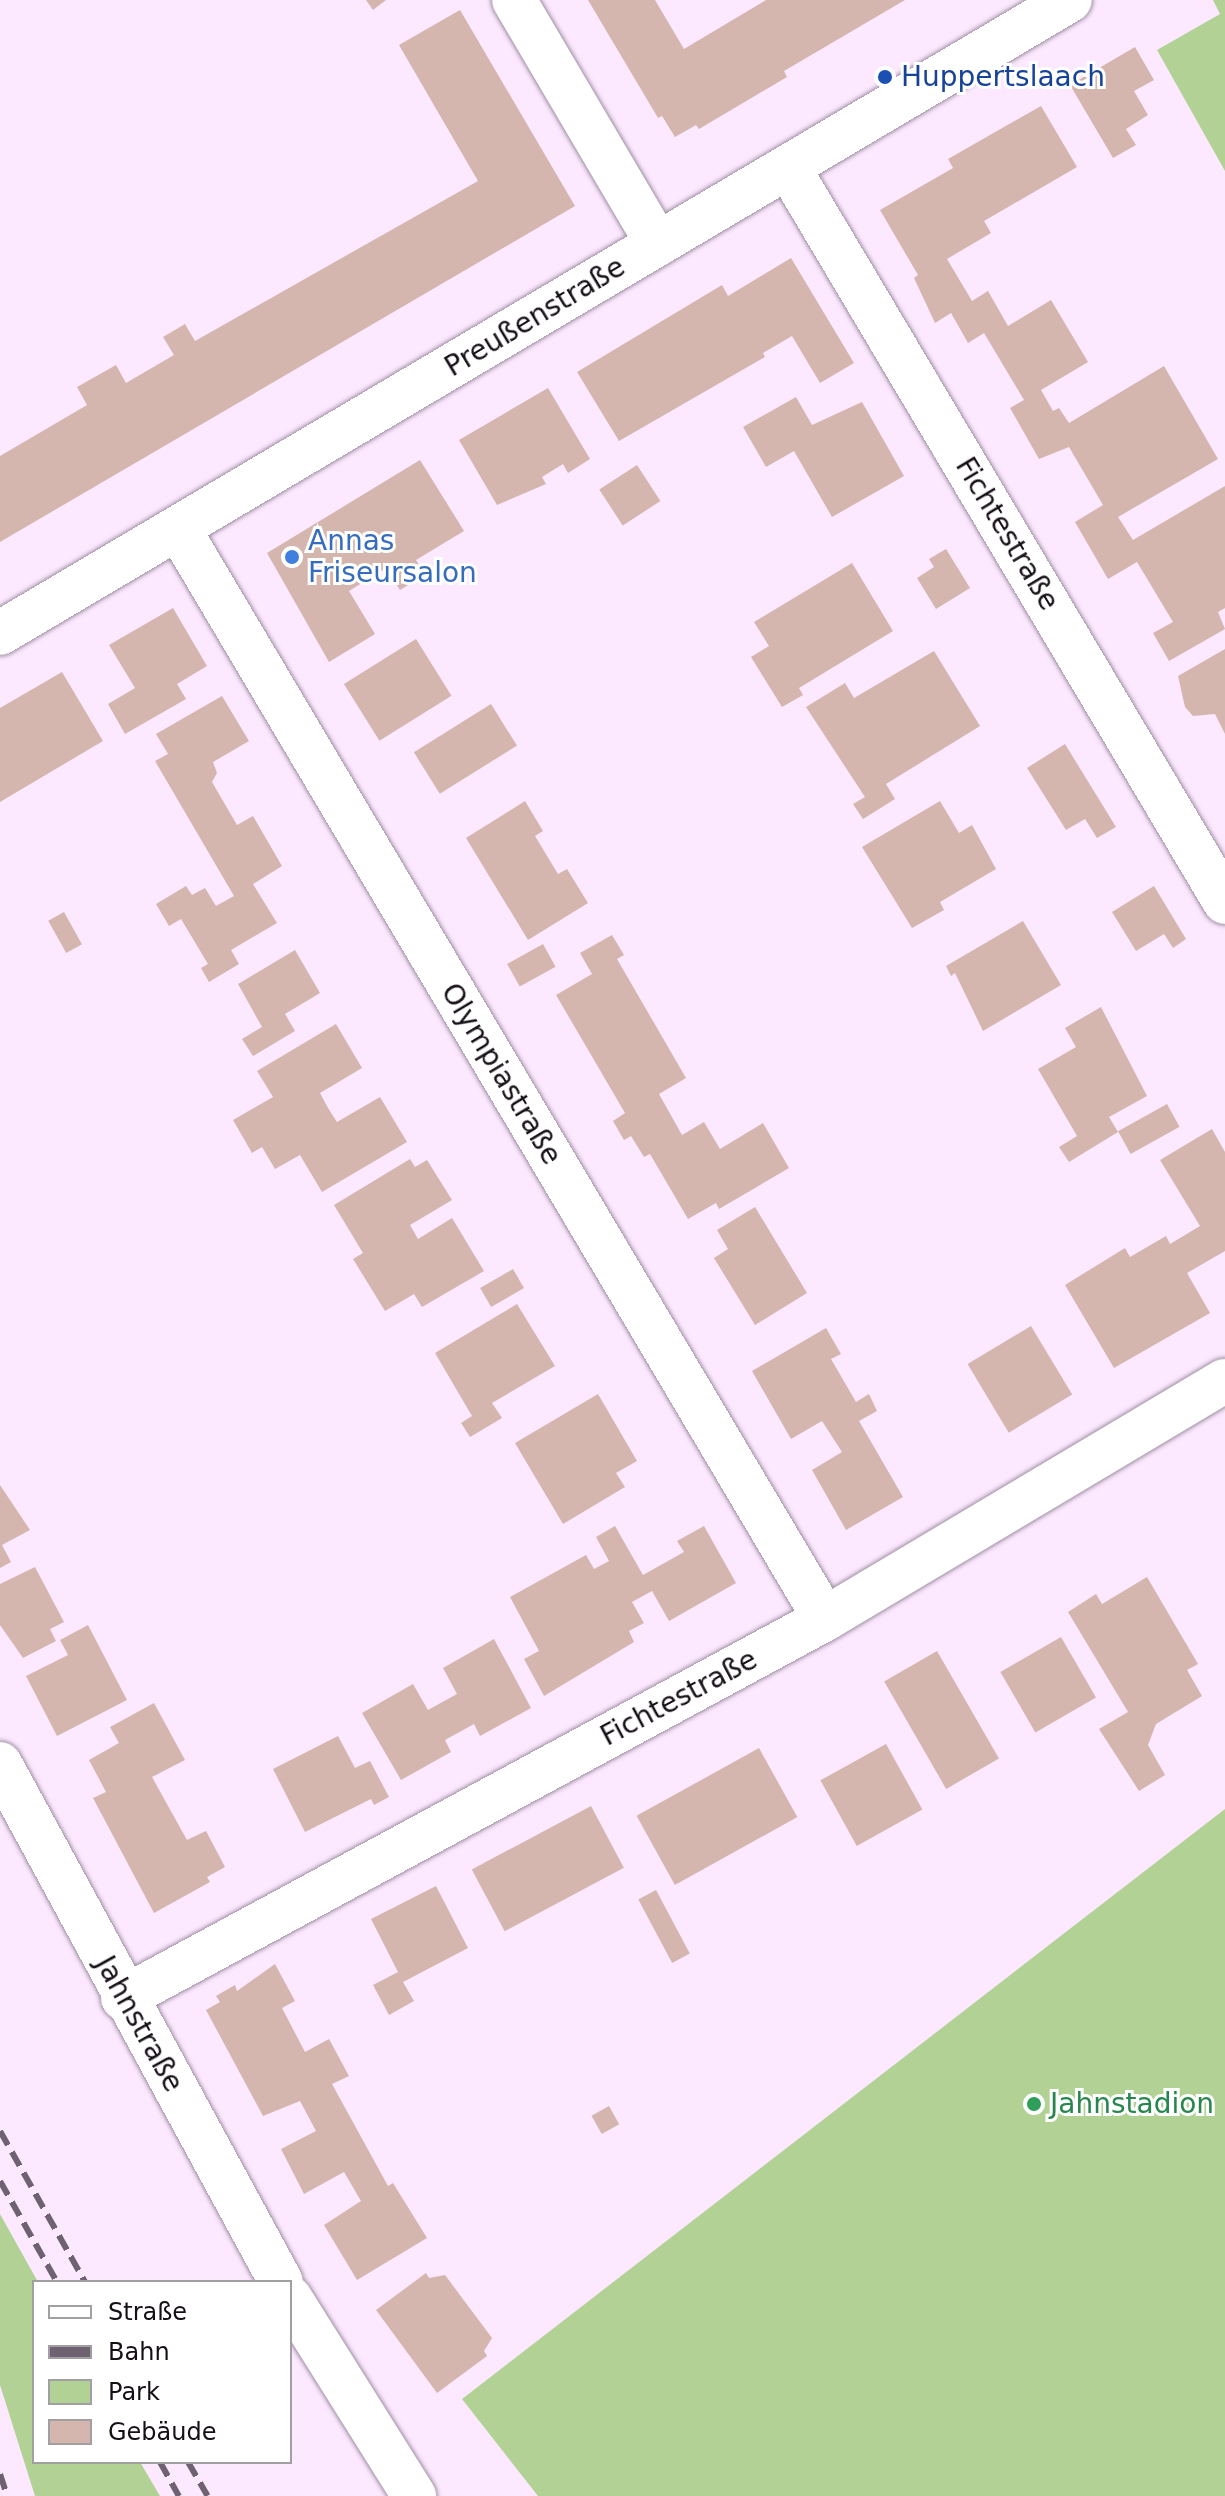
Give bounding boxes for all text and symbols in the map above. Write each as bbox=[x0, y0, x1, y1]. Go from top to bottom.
place label: Huppertslaach bbox=[901, 60, 1105, 94]
marker: Huppertslaach bbox=[876, 68, 894, 86]
street label: Preußenstraße bbox=[439, 250, 631, 384]
street label: Fichtestraße bbox=[948, 452, 1066, 616]
place label: Annas Friseursalon bbox=[308, 524, 477, 590]
marker: Annas Friseursalon bbox=[283, 548, 301, 566]
street label: Olympiastraße bbox=[434, 977, 568, 1171]
street label: Fichtestraße bbox=[595, 1643, 763, 1753]
street label: Jahnstraße bbox=[88, 1950, 190, 2098]
place label: Jahnstadion bbox=[1050, 2087, 1214, 2121]
marker: Jahnstadion bbox=[1025, 2095, 1043, 2113]
legend bbox=[32, 2280, 292, 2464]
text: Straße bbox=[108, 2298, 187, 2326]
text: Bahn bbox=[108, 2338, 170, 2366]
text: Park bbox=[108, 2378, 160, 2406]
text: Gebäude bbox=[108, 2418, 217, 2446]

